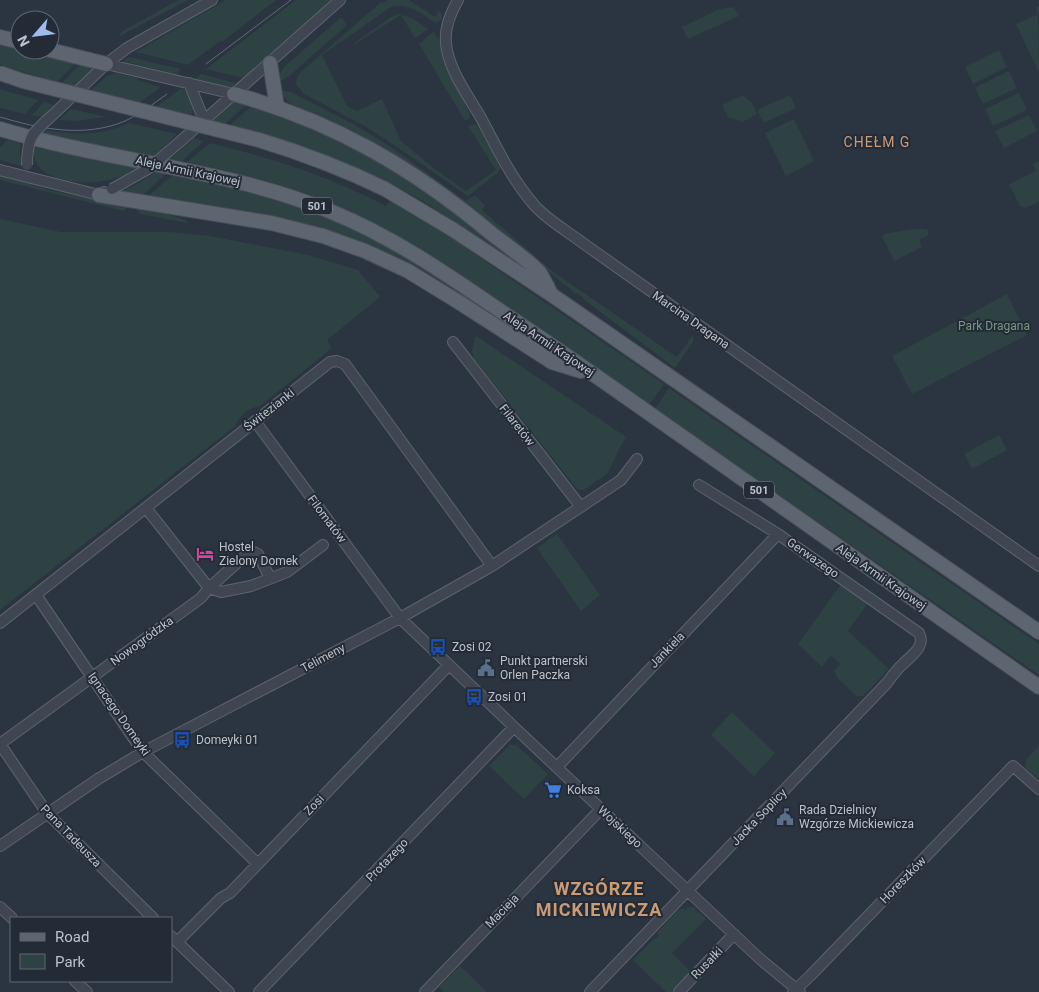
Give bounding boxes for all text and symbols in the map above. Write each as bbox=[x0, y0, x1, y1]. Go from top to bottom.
north arrow bbox=[10, 10, 60, 60]
text: N bbox=[14, 33, 33, 49]
district label: CHEŁM G bbox=[844, 134, 910, 150]
street label: Aleja Armii Krajowej bbox=[134, 153, 242, 189]
road number: 501 bbox=[302, 198, 332, 215]
street label: Marcina Dragana bbox=[650, 288, 732, 352]
street label: Aleja Armii Krajowej bbox=[501, 308, 597, 380]
park label: Park Dragana bbox=[958, 319, 1030, 333]
street label: Świtezianki bbox=[240, 385, 297, 434]
street label: Filaretów bbox=[496, 401, 538, 449]
road number: 501 bbox=[744, 482, 774, 498]
street label: Filomatów bbox=[305, 492, 349, 546]
street label: Gerwazego bbox=[784, 535, 842, 581]
place label: Hostel Zielony Domek bbox=[219, 540, 299, 568]
street label: Aleja Armii Krajowej bbox=[833, 541, 929, 613]
hotel icon: Hostel Zielony Domek bbox=[195, 544, 215, 564]
street label: Nowogródzka bbox=[108, 614, 176, 668]
street label: Jankiela bbox=[646, 629, 688, 671]
bus stop icon: Zosi 02 bbox=[428, 637, 448, 657]
street label: Telimeny bbox=[299, 640, 348, 675]
place label: Zosi 02 bbox=[452, 640, 492, 654]
place label: Punkt partnerski Orlen Paczka bbox=[500, 654, 588, 682]
public building icon: Punkt partnerski Orlen Paczka bbox=[476, 658, 496, 678]
street label: Ignacego Domeyki bbox=[85, 670, 153, 758]
bus stop icon: Zosi 01 bbox=[464, 687, 484, 707]
place label: Zosi 01 bbox=[488, 690, 528, 704]
bus stop icon: Domeyki 01 bbox=[172, 730, 192, 750]
place label: Domeyki 01 bbox=[196, 733, 259, 747]
supermarket icon: Koksa bbox=[543, 780, 563, 800]
place label: Koksa bbox=[567, 783, 600, 797]
street label: Jacka Soplicy bbox=[728, 785, 790, 848]
street label: Zosi bbox=[301, 792, 327, 818]
street label: Pana Tadeusza bbox=[38, 802, 104, 870]
street label: Wojskiego bbox=[595, 803, 645, 851]
place label: Rada Dzielnicy Wzgórze Mickiewicza bbox=[799, 803, 914, 831]
public building icon: Rada Dzielnicy Wzgórze Mickiewicza bbox=[775, 807, 795, 827]
street label: Protazego bbox=[363, 835, 411, 885]
street label: Horeszków bbox=[877, 854, 929, 906]
district label: WZGÓRZE MICKIEWICZA bbox=[536, 878, 662, 920]
street label: Macieja bbox=[482, 891, 522, 931]
legend bbox=[10, 917, 172, 982]
text: Road bbox=[55, 928, 89, 946]
street label: Rusałki bbox=[688, 944, 726, 982]
text: Park bbox=[55, 953, 86, 971]

